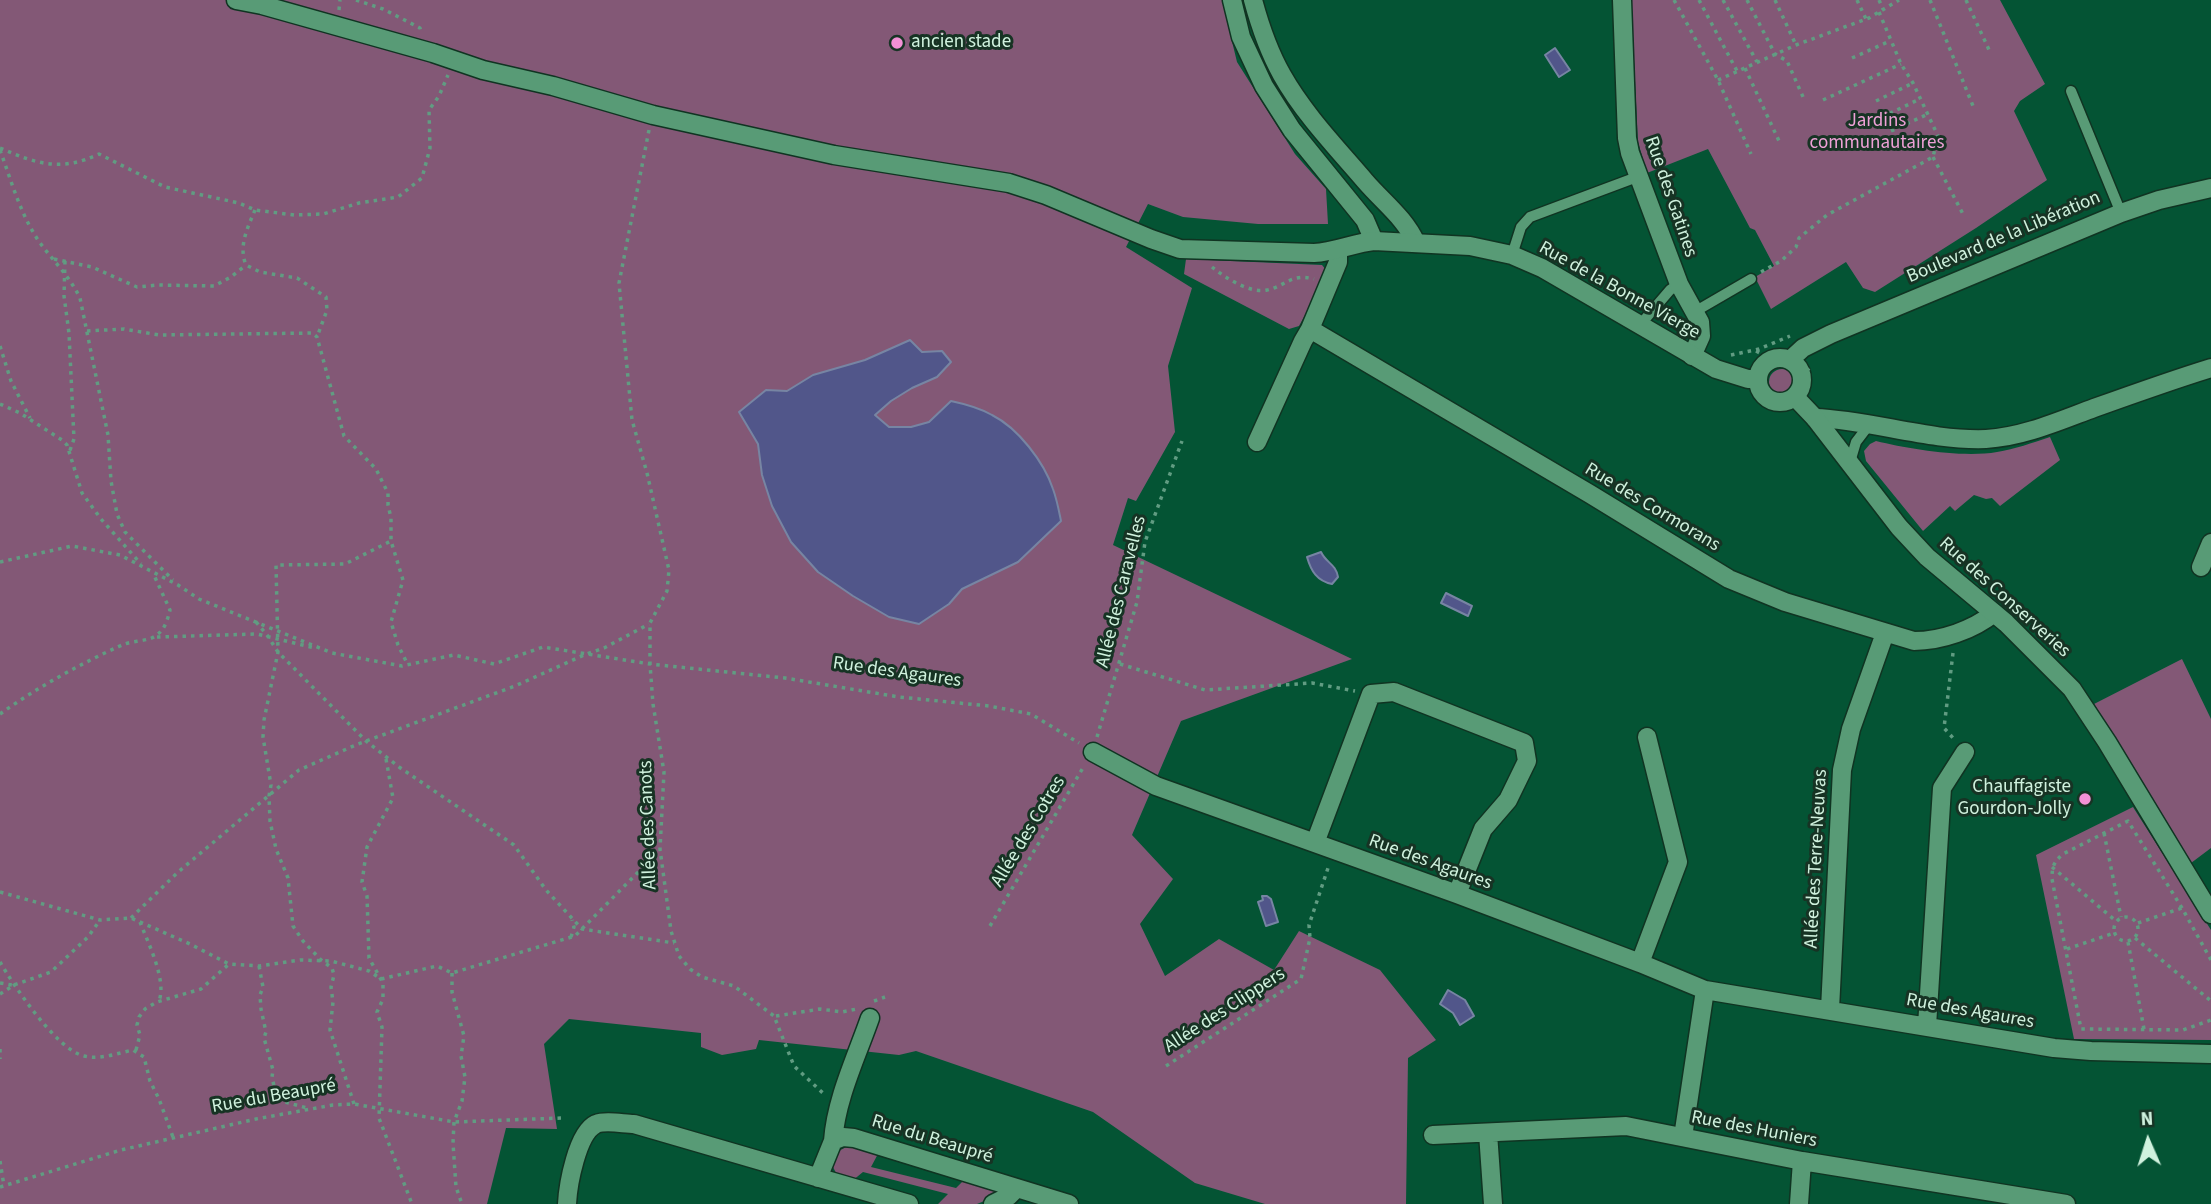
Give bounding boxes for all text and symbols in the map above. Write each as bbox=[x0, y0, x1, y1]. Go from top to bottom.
place label: ancien stade bbox=[911, 32, 1011, 54]
marker: ancien stade bbox=[889, 35, 905, 51]
park label: Jardins communautaires bbox=[1810, 111, 1944, 155]
street label: Rue des Gatines bbox=[1639, 134, 1701, 260]
street label: Boulevard de la Libération bbox=[1904, 187, 2104, 289]
street label: Rue de la Bonne Vierge bbox=[1534, 237, 1704, 345]
street label: Rue des Cormorans bbox=[1580, 459, 1724, 557]
street label: Allée des Caravelles bbox=[1092, 514, 1152, 670]
street label: Rue des Conserveries bbox=[1934, 533, 2074, 663]
street label: Rue des Agaures bbox=[831, 653, 963, 693]
street label: Allée des Canots bbox=[635, 760, 663, 890]
street label: Allée des Terre-Neuvas bbox=[1801, 769, 1833, 949]
street label: Allée des Cotres bbox=[987, 772, 1071, 892]
place label: Chauffagiste Gourdon-Jolly bbox=[1958, 777, 2071, 821]
marker: Chauffagiste Gourdon-Jolly bbox=[2077, 791, 2093, 807]
street label: Rue des Agaures bbox=[1365, 830, 1495, 896]
street label: Allée des Clippers bbox=[1160, 963, 1290, 1059]
street label: Rue des Agaures bbox=[1904, 990, 2036, 1034]
street label: Rue du Beaupré bbox=[210, 1075, 338, 1119]
north arrow bbox=[2113, 1106, 2183, 1176]
text: N bbox=[2140, 1106, 2154, 1133]
street label: Rue des Huniers bbox=[1689, 1107, 1819, 1153]
street label: Rue du Beaupré bbox=[869, 1111, 995, 1169]

